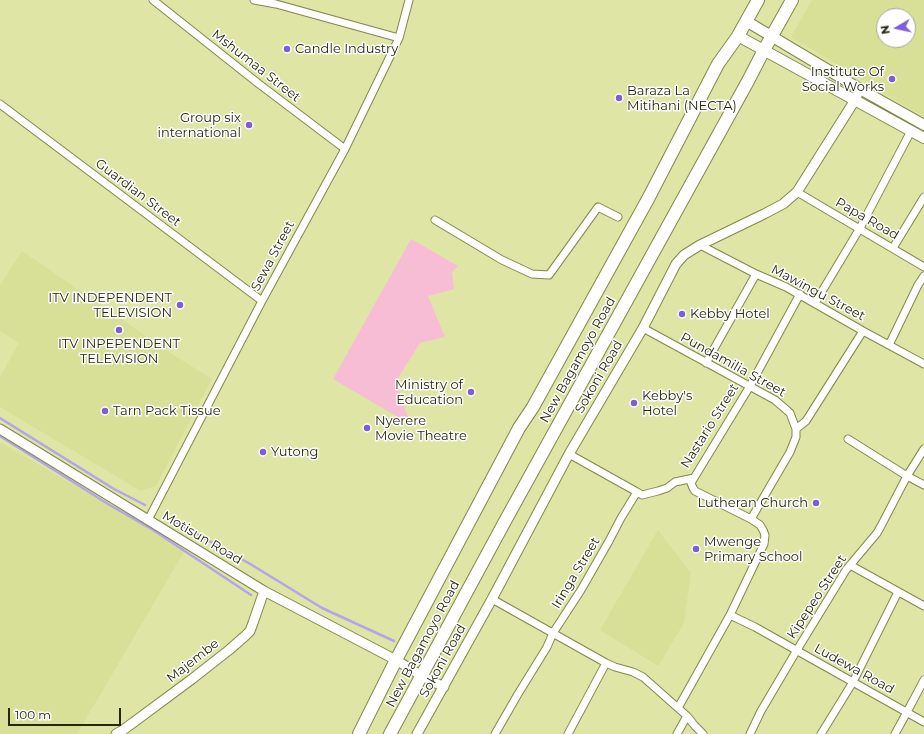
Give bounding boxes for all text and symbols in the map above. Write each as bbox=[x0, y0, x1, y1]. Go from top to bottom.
north arrow bbox=[876, 8, 916, 48]
text: N bbox=[878, 24, 893, 35]
street label: Mshumaa Street bbox=[209, 27, 303, 105]
place label: Candle Industry bbox=[295, 41, 398, 57]
marker: Candle Industry bbox=[282, 44, 292, 54]
place label: Institute Of Social Works bbox=[802, 64, 884, 95]
marker: Institute Of Social Works bbox=[887, 74, 897, 84]
place label: Baraza La Mitihani (NECTA) bbox=[627, 83, 737, 114]
marker: Baraza La Mitihani (NECTA) bbox=[614, 93, 624, 103]
place label: Group six international bbox=[157, 110, 241, 141]
marker: Group six international bbox=[244, 120, 254, 130]
street label: Guardian Street bbox=[92, 156, 184, 230]
street label: Papa Road bbox=[833, 195, 901, 243]
street label: Sewa Street bbox=[248, 218, 298, 294]
street label: Mawingu Street bbox=[768, 262, 868, 324]
place label: ITV INDEPENDENT TELEVISION bbox=[48, 290, 172, 321]
street label: New Bagamoyo Road bbox=[537, 294, 619, 426]
marker: ITV INDEPENDENT TELEVISION bbox=[175, 300, 185, 310]
place label: Kebby Hotel bbox=[690, 306, 770, 322]
marker: Kebby Hotel bbox=[677, 309, 687, 319]
marker: ITV INPEPENDENT TELEVISION bbox=[114, 325, 124, 335]
street label: Pundamilia Street bbox=[678, 330, 788, 400]
place label: ITV INPEPENDENT TELEVISION bbox=[58, 336, 180, 367]
street label: Sokoni Road bbox=[572, 338, 626, 416]
place label: Ministry of Education bbox=[395, 377, 463, 408]
street label: Nastario Street bbox=[678, 381, 742, 471]
marker: Ministry of Education bbox=[466, 387, 476, 397]
place label: Kebby's Hotel bbox=[642, 388, 692, 419]
marker: Kebby's Hotel bbox=[629, 398, 639, 408]
place label: Tarn Pack Tissue bbox=[113, 403, 221, 419]
marker: Tarn Pack Tissue bbox=[100, 406, 110, 416]
place label: Nyerere Movie Theatre bbox=[375, 413, 467, 444]
marker: Nyerere Movie Theatre bbox=[362, 423, 372, 433]
place label: Yutong bbox=[271, 444, 318, 460]
marker: Yutong bbox=[258, 447, 268, 457]
place label: Lutheran Church bbox=[697, 495, 808, 511]
marker: Lutheran Church bbox=[811, 498, 821, 508]
street label: Motisun Road bbox=[159, 508, 245, 568]
street label: Iringa Street bbox=[549, 534, 603, 612]
place label: Mwenge Primary School bbox=[704, 534, 802, 565]
marker: Mwenge Primary School bbox=[691, 544, 701, 554]
street label: Kipepeo Street bbox=[784, 552, 850, 642]
street label: New Bagamoyo Road bbox=[383, 578, 463, 710]
street label: Sokoni Road bbox=[416, 622, 470, 700]
street label: Majembe bbox=[164, 636, 222, 686]
street label: Ludewa Road bbox=[811, 641, 897, 697]
scale bar bbox=[10, 700, 123, 726]
text: 100 m bbox=[15, 707, 51, 722]

